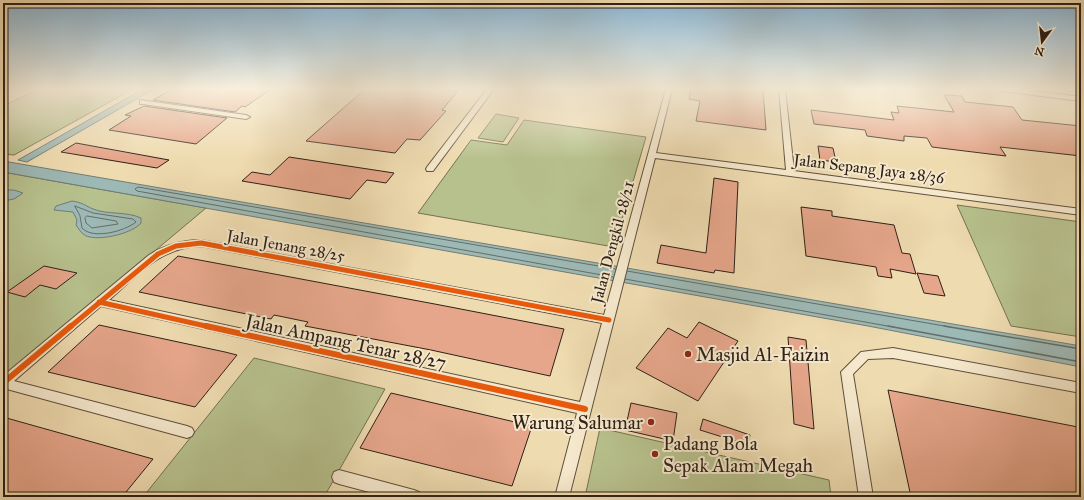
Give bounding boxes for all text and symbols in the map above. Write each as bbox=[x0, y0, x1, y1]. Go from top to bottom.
north arrow bbox=[1022, 22, 1062, 62]
text: N bbox=[1033, 44, 1046, 59]
street label: Jalan Sepang Jaya 28/36 bbox=[790, 150, 946, 188]
street label: Jalan Dengkil 28/21 bbox=[586, 179, 639, 308]
street label: Jalan Jenang 28/25 bbox=[223, 225, 347, 266]
street label: Jalan Ampang Tenar 28/27 bbox=[241, 309, 448, 375]
place label: Masjid Al-Faizin bbox=[696, 343, 829, 366]
marker: Masjid Al-Faizin bbox=[683, 349, 693, 359]
place label: Warung Salumar bbox=[512, 411, 644, 435]
marker: Warung Salumar bbox=[646, 417, 656, 427]
place label: Padang Bola Sepak Alam Megah bbox=[663, 432, 814, 478]
marker: Padang Bola Sepak Alam Megah bbox=[650, 449, 660, 459]

